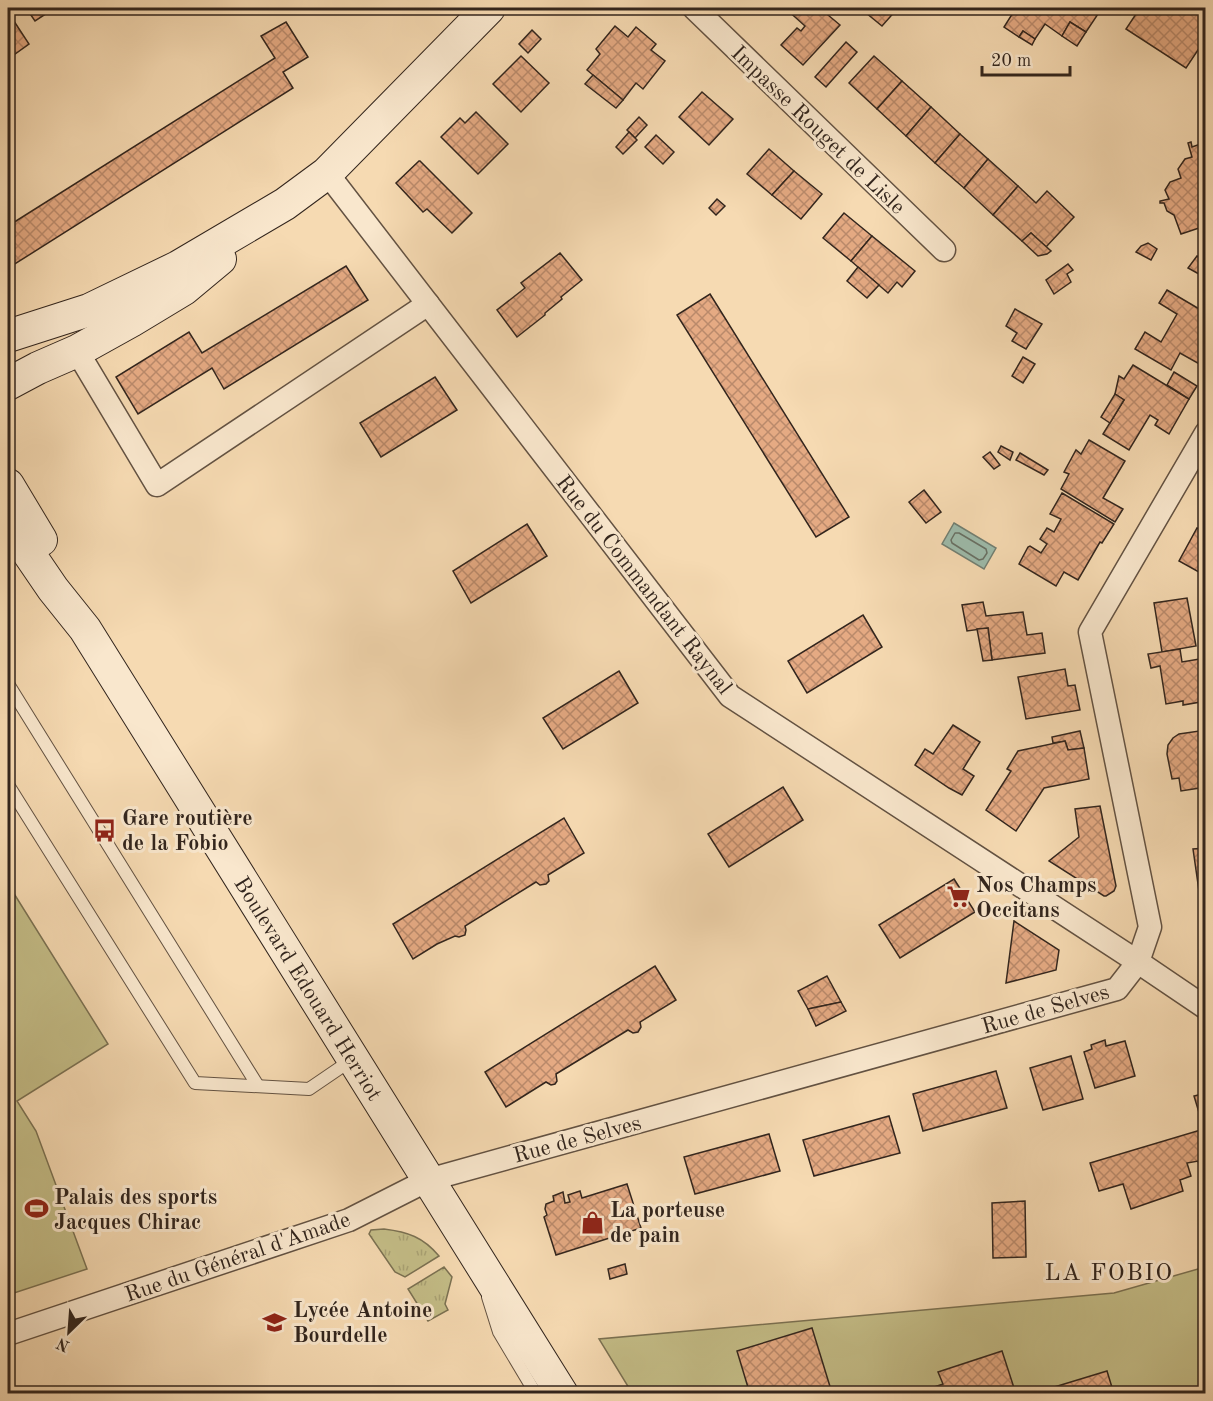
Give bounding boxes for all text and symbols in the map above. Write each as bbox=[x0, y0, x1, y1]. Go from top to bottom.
scale bar bbox=[982, 39, 1070, 77]
street label: Impasse Rouget de Lisle bbox=[726, 42, 909, 219]
text: 20 m bbox=[991, 52, 1031, 70]
street label: Rue du Commandant Raynal bbox=[551, 472, 736, 699]
place label: Gare routière de la Fobio bbox=[122, 808, 253, 855]
bus stop icon: Gare routière de la Fobio bbox=[91, 817, 117, 843]
street label: Boulevard Edouard Herriot bbox=[229, 873, 385, 1105]
place label: Nos Champs Occitans bbox=[976, 875, 1097, 922]
supermarket icon: Nos Champs Occitans bbox=[945, 884, 971, 910]
street label: Rue de Selves bbox=[979, 981, 1112, 1039]
street label: Rue de Selves bbox=[511, 1112, 644, 1168]
place label: Palais des sports Jacques Chirac bbox=[54, 1187, 217, 1234]
sports icon: Palais des sports Jacques Chirac bbox=[23, 1196, 49, 1222]
place label: La porteuse de pain bbox=[610, 1200, 725, 1247]
street label: Rue du Général d'Amade bbox=[122, 1209, 353, 1307]
shop icon: La porteuse de pain bbox=[579, 1209, 605, 1235]
district label: LA FOBIO bbox=[1045, 1262, 1173, 1286]
place label: Lycée Antoine Bourdelle bbox=[293, 1300, 432, 1347]
north arrow bbox=[39, 1302, 99, 1362]
school or university icon: Lycée Antoine Bourdelle bbox=[262, 1309, 288, 1335]
text: N bbox=[54, 1334, 72, 1354]

